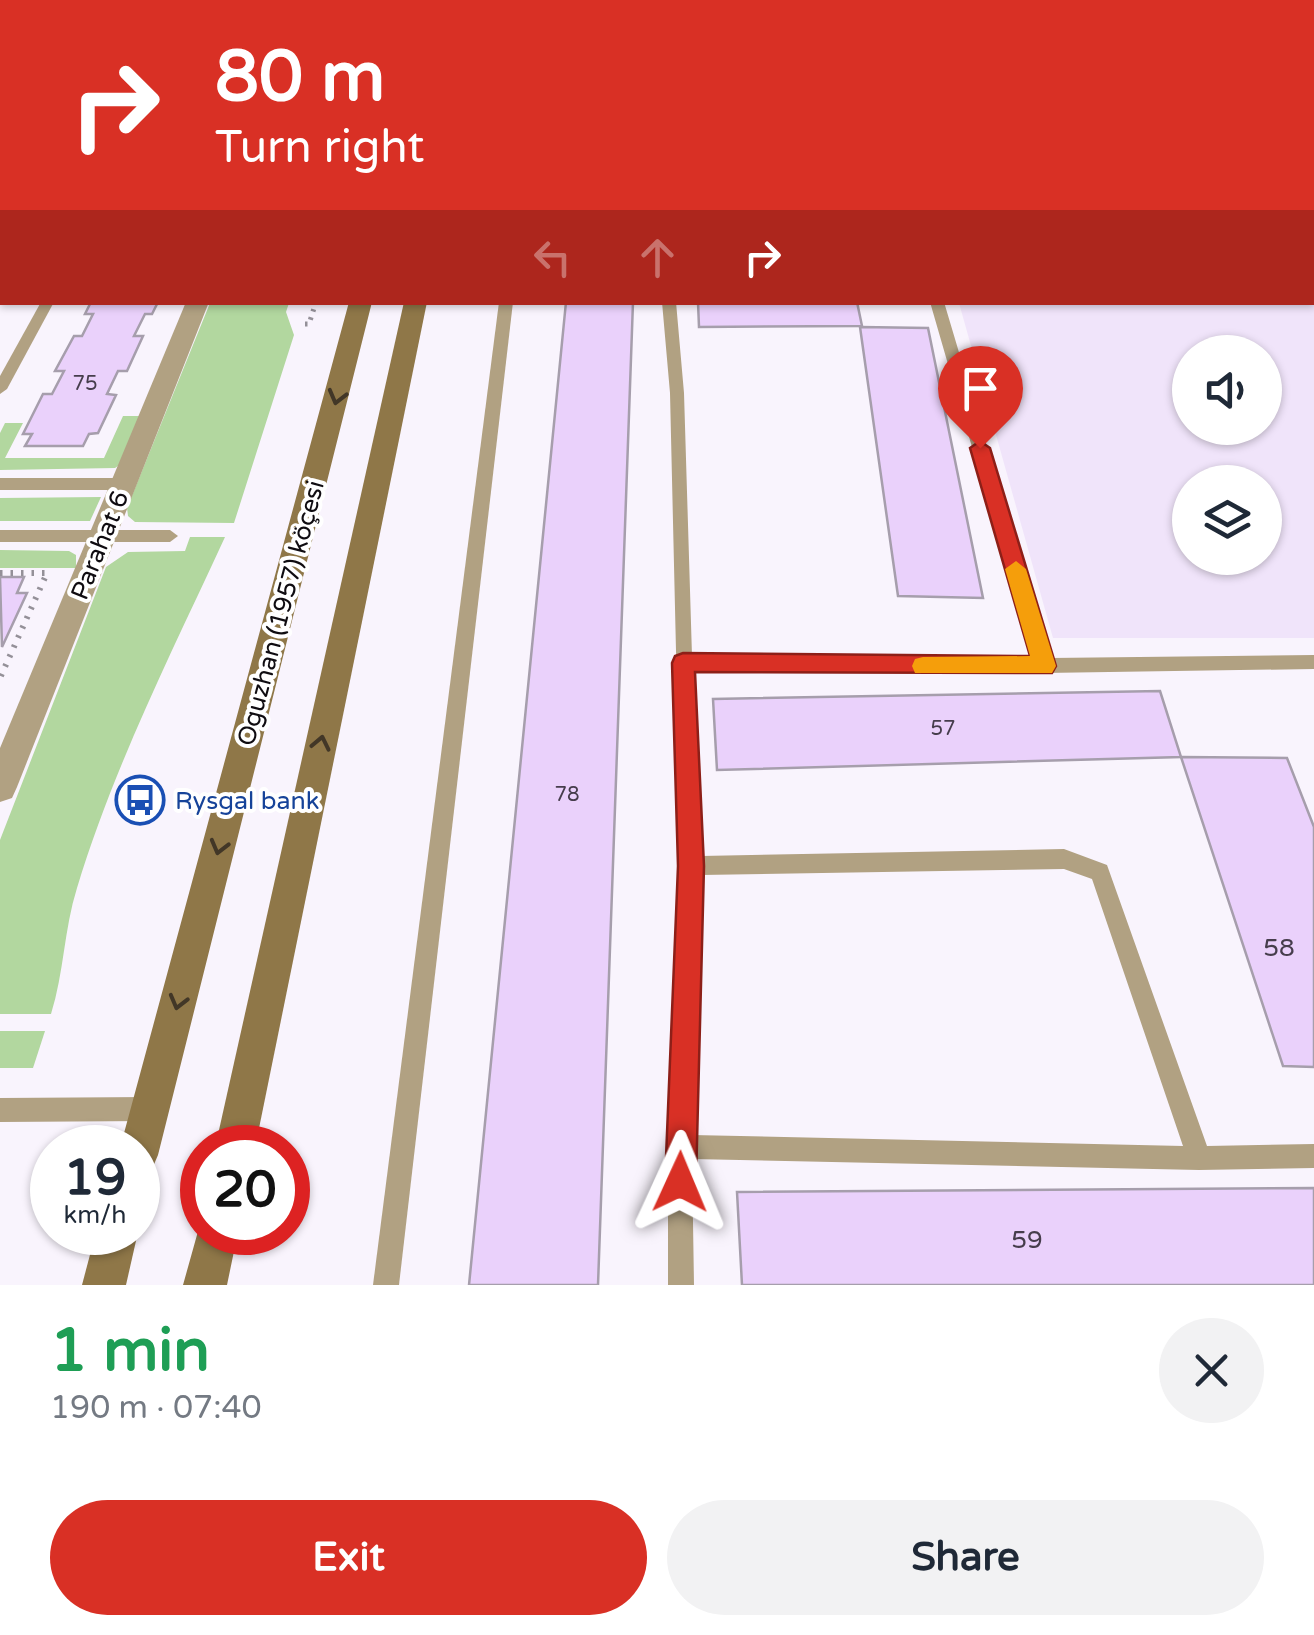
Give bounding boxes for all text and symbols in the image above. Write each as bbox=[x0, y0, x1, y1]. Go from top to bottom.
text: 80 m bbox=[215, 36, 385, 120]
icon: right bbox=[50, 40, 180, 170]
text: Turn right bbox=[215, 121, 424, 175]
icon: left bbox=[525, 230, 580, 285]
icon: ahead bbox=[630, 230, 685, 285]
icon: right bbox=[735, 230, 790, 285]
map controls bbox=[1172, 335, 1282, 575]
button: sound bbox=[1172, 335, 1282, 445]
pin bbox=[938, 346, 1023, 449]
icon: arrive bbox=[953, 361, 1008, 416]
house number: 75 bbox=[72, 372, 98, 396]
one-way arrow bbox=[327, 388, 348, 405]
button: layers bbox=[1172, 465, 1282, 575]
street label: Oguzhan (1957) köçesi bbox=[231, 477, 331, 749]
street label: Parahat 6 bbox=[65, 487, 135, 604]
house number: 57 bbox=[930, 717, 956, 741]
one-way arrow bbox=[310, 735, 331, 752]
bus stop icon: Rysgal bank bbox=[114, 774, 166, 826]
house number: 78 bbox=[554, 783, 580, 807]
place label: Rysgal bank bbox=[175, 786, 319, 816]
one-way arrow bbox=[209, 837, 230, 855]
house number: 58 bbox=[1263, 933, 1295, 963]
one-way arrow bbox=[168, 993, 189, 1011]
speed limit sign: 20 bbox=[180, 1125, 310, 1255]
position arrow bbox=[628, 1130, 732, 1234]
text: 19 bbox=[64, 1148, 126, 1208]
text: km/h bbox=[64, 1200, 126, 1230]
house number: 59 bbox=[1011, 1225, 1043, 1255]
text: 1 min bbox=[50, 1315, 210, 1387]
button: close bbox=[1159, 1318, 1264, 1423]
text: 190 m · 07:40 bbox=[50, 1389, 262, 1427]
button: Exit bbox=[50, 1500, 647, 1615]
button: Share bbox=[667, 1500, 1264, 1615]

